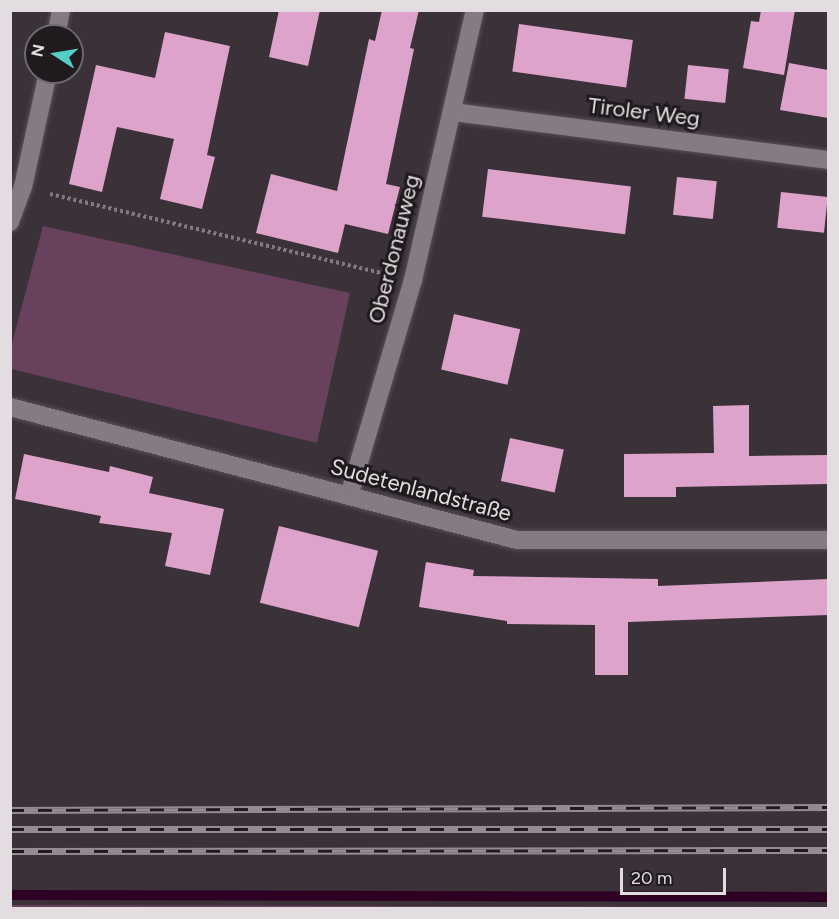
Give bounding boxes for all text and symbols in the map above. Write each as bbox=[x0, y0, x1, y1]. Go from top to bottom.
north arrow bbox=[24, 24, 84, 84]
text: N bbox=[27, 43, 48, 59]
street label: Tiroler Weg bbox=[587, 92, 701, 132]
street label: Oberdonauweg bbox=[363, 172, 425, 326]
street label: Sudetenlandstraße bbox=[328, 453, 514, 527]
scale bar bbox=[623, 856, 730, 894]
text: 20 m bbox=[631, 867, 672, 889]

